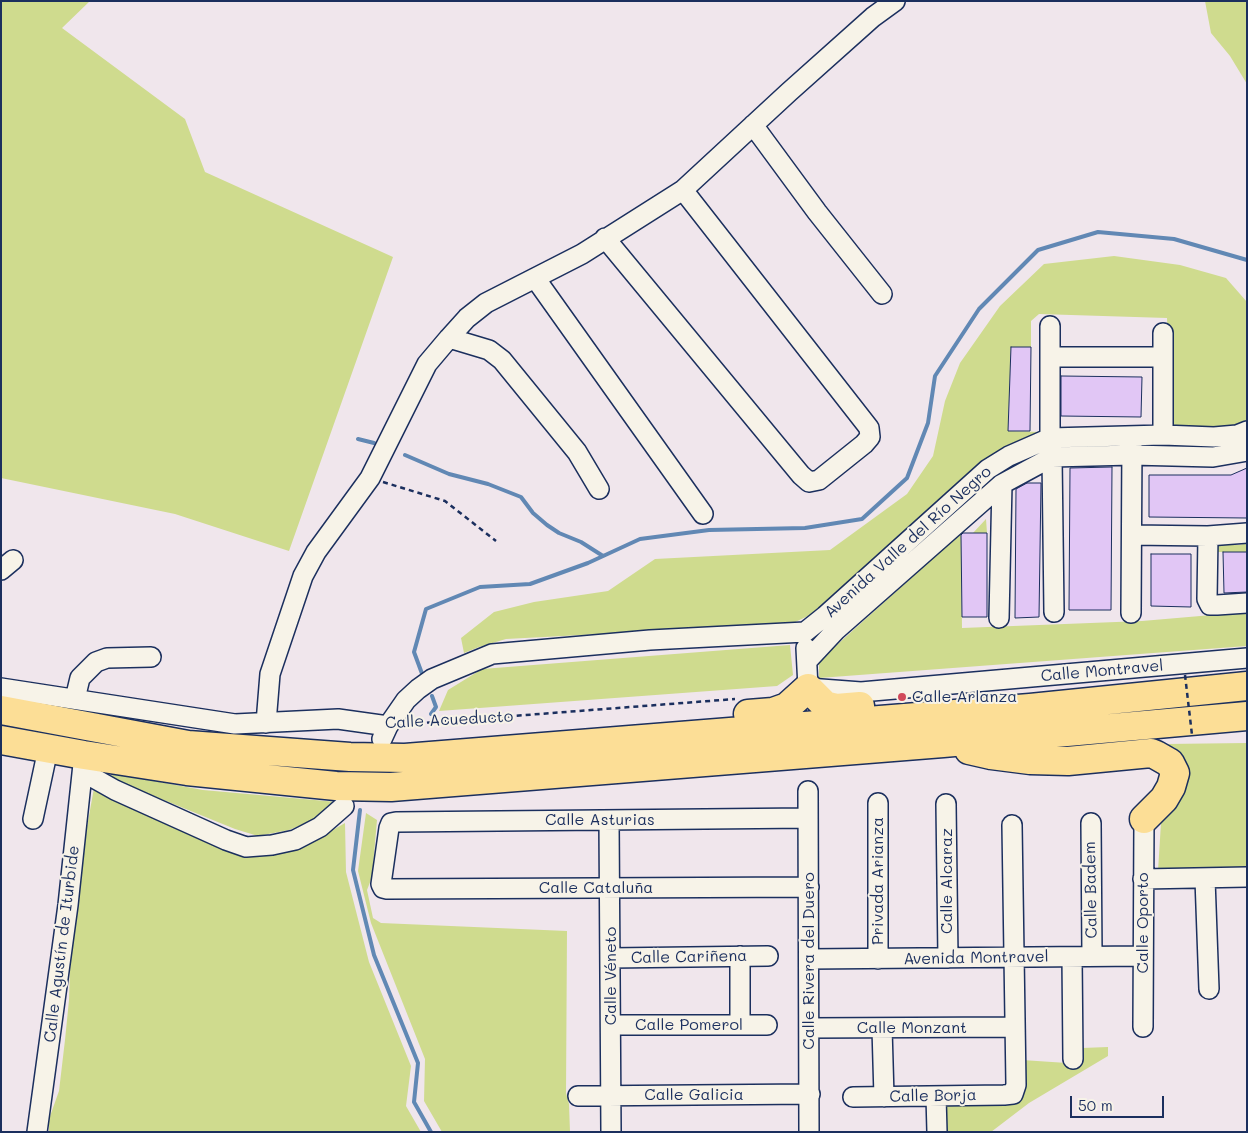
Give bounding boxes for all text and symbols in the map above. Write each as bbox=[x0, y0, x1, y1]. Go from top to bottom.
street label: Avenida Valle del Río Negro bbox=[821, 462, 995, 622]
street label: Calle Montravel bbox=[1040, 656, 1164, 686]
place label: Calle Arlanza bbox=[912, 687, 1017, 707]
marker: Calle Arlanza bbox=[896, 691, 908, 703]
street label: Calle Acueducto bbox=[384, 707, 514, 733]
street label: Calle Asturias bbox=[545, 810, 655, 830]
street label: Privada Arianza bbox=[868, 817, 888, 945]
street label: Calle Alcaraz bbox=[937, 828, 957, 934]
street label: Calle Badem bbox=[1081, 841, 1101, 939]
street label: Calle Agustín de Iturbide bbox=[40, 844, 84, 1044]
street label: Calle Rivera del Duero bbox=[799, 872, 819, 1050]
street label: Calle Oporto bbox=[1133, 872, 1153, 974]
street label: Calle Cataluña bbox=[539, 878, 653, 898]
street label: Calle Véneto bbox=[601, 927, 621, 1025]
street label: Calle Cariñena bbox=[631, 946, 747, 968]
street label: Avenida Montravel bbox=[903, 947, 1049, 969]
street label: Calle Pomerol bbox=[635, 1015, 743, 1035]
street label: Calle Monzant bbox=[857, 1018, 967, 1038]
street label: Calle Galicia bbox=[644, 1085, 744, 1105]
street label: Calle Borja bbox=[889, 1086, 977, 1106]
scale bar bbox=[1073, 1086, 1167, 1118]
text: 50 m bbox=[1078, 1095, 1113, 1115]

